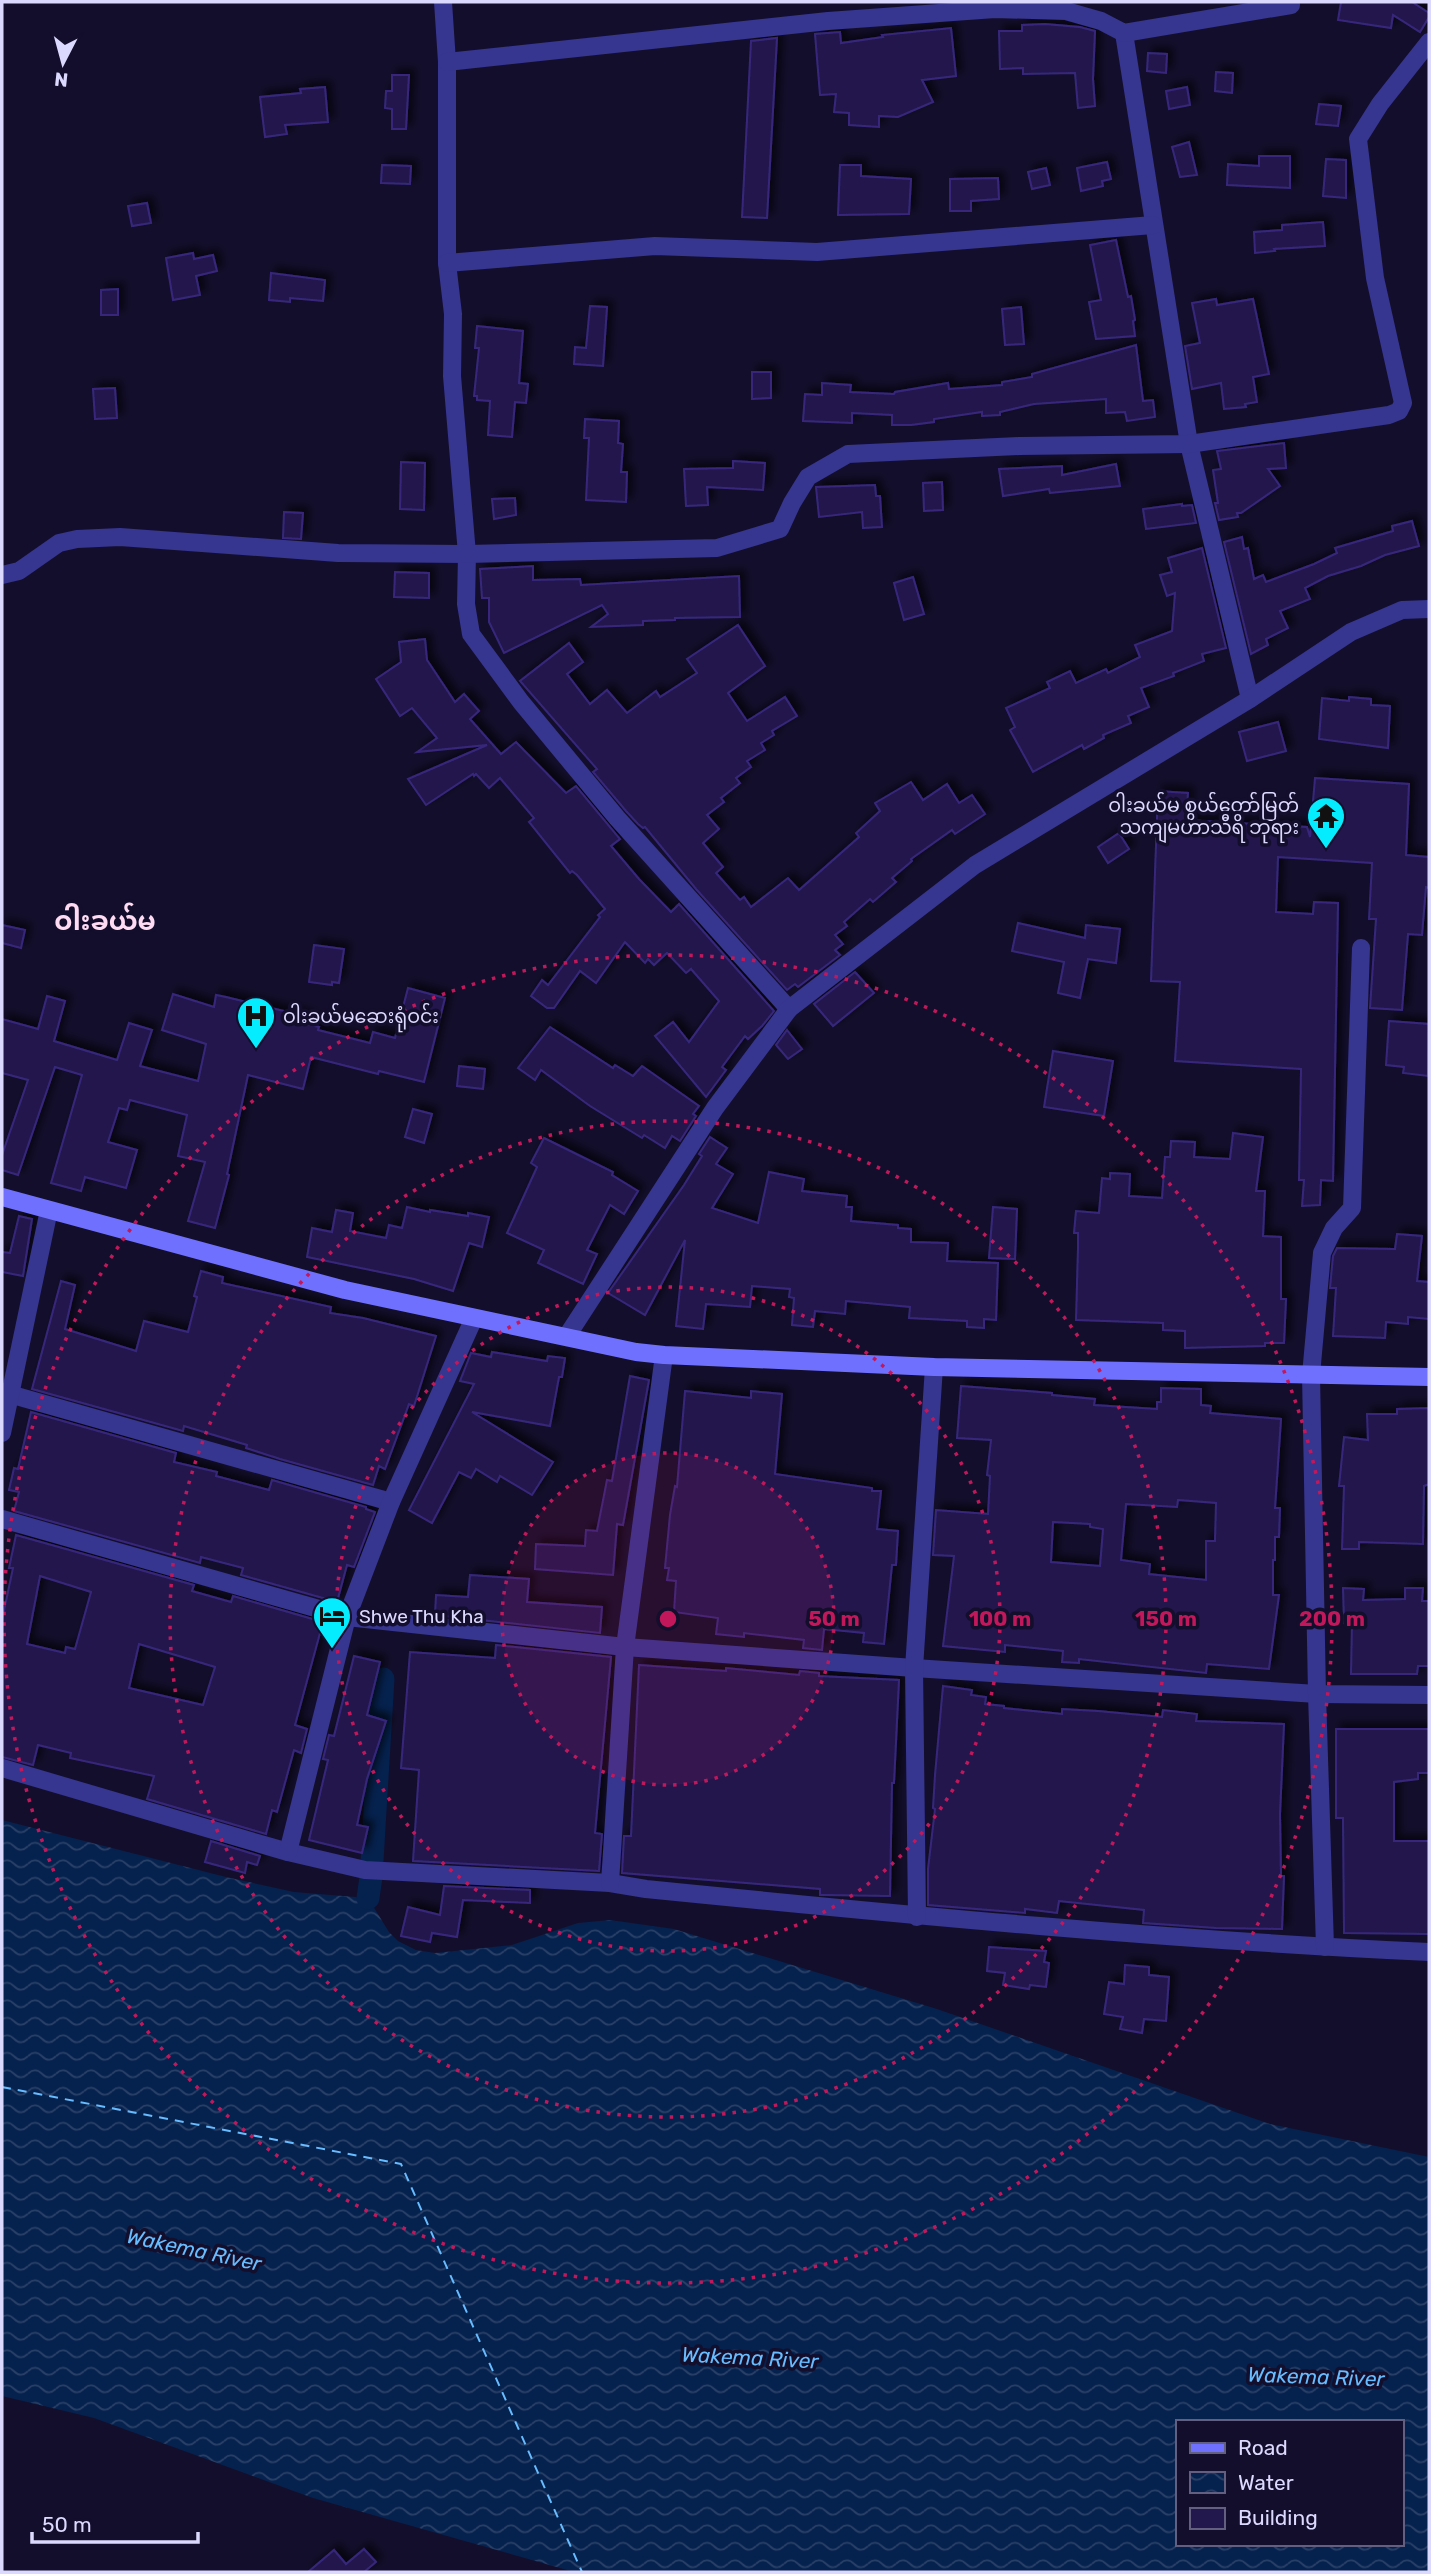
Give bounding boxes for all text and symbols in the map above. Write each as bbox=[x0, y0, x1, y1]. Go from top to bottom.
north arrow bbox=[28, 28, 98, 98]
text: N bbox=[53, 67, 69, 92]
place label: ဝါးခယ်မ စွယ်တော်မြတ် သကျမဟာသီရိ ဘုရား bbox=[1108, 791, 1299, 844]
temple icon: ဝါးခယ်မ စွယ်တော်မြတ် သကျမဟာသီရိ ဘုရား bbox=[1305, 795, 1347, 850]
district label: ဝါးခယ်မ bbox=[54, 902, 156, 937]
hospital icon: ဝါးခယ်မဆေးရုံဝင်း bbox=[235, 995, 277, 1050]
place label: ဝါးခယ်မဆေးရုံဝင်း bbox=[283, 1002, 439, 1033]
hotel icon: Shwe Thu Kha bbox=[311, 1595, 353, 1650]
place label: Shwe Thu Kha bbox=[359, 1605, 484, 1628]
text: 50 m bbox=[808, 1606, 860, 1631]
text: 100 m bbox=[969, 1606, 1031, 1631]
text: 150 m bbox=[1135, 1606, 1197, 1631]
text: 200 m bbox=[1299, 1606, 1365, 1631]
centre of rings bbox=[656, 1607, 680, 1631]
water label: Wakema River bbox=[124, 2223, 265, 2276]
water label: Wakema River bbox=[681, 2341, 820, 2374]
water label: Wakema River bbox=[1247, 2362, 1386, 2391]
legend bbox=[1176, 2420, 1403, 2546]
text: Road bbox=[1238, 2435, 1288, 2460]
text: Water bbox=[1238, 2470, 1294, 2495]
scale bar bbox=[32, 2500, 198, 2544]
text: Building bbox=[1238, 2505, 1318, 2530]
text: 50 m bbox=[42, 2512, 92, 2537]

